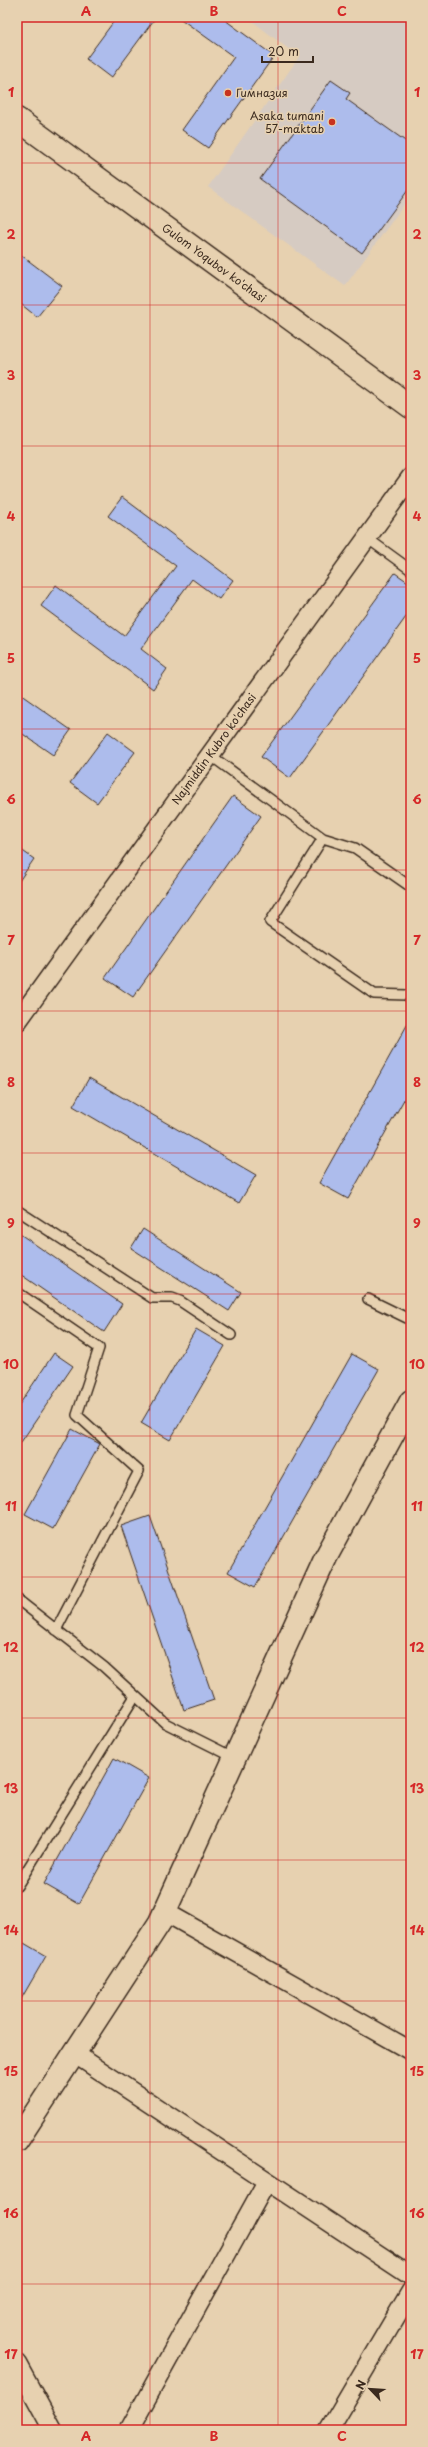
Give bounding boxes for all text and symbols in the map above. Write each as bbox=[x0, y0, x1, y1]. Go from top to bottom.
text: A bbox=[81, 1, 91, 20]
text: B bbox=[210, 1, 219, 20]
text: C bbox=[337, 1, 347, 20]
scale bar bbox=[262, 38, 313, 64]
text: 20 m bbox=[268, 42, 299, 60]
text: 1 bbox=[8, 82, 14, 101]
text: 1 bbox=[414, 82, 420, 101]
place label: Гимназия bbox=[236, 84, 288, 101]
marker: Гимназия bbox=[223, 88, 233, 98]
place label: Asaka tumani 57-maktab bbox=[250, 107, 324, 137]
marker: Asaka tumani 57-maktab bbox=[327, 117, 337, 127]
street label: Gulom Yoqubov ko'chasi bbox=[159, 219, 270, 306]
text: 2 bbox=[6, 224, 16, 243]
text: 2 bbox=[412, 224, 422, 243]
text: 3 bbox=[7, 365, 16, 384]
text: 3 bbox=[413, 365, 422, 384]
text: 4 bbox=[7, 506, 16, 525]
text: 4 bbox=[413, 506, 422, 525]
text: 5 bbox=[7, 648, 15, 667]
text: 5 bbox=[413, 648, 421, 667]
street label: Najmiddin Kubro ko'chasi bbox=[167, 689, 260, 808]
text: 6 bbox=[6, 789, 16, 808]
text: 6 bbox=[412, 789, 422, 808]
text: 7 bbox=[7, 930, 15, 949]
text: 7 bbox=[413, 930, 421, 949]
text: 8 bbox=[7, 1072, 15, 1091]
text: 8 bbox=[413, 1072, 421, 1091]
text: 9 bbox=[7, 1213, 15, 1232]
text: 9 bbox=[413, 1213, 421, 1232]
text: 10 bbox=[3, 1354, 19, 1373]
text: 10 bbox=[409, 1354, 425, 1373]
text: 11 bbox=[5, 1496, 17, 1515]
text: 11 bbox=[411, 1496, 423, 1515]
text: 12 bbox=[3, 1637, 19, 1656]
text: 12 bbox=[409, 1637, 425, 1656]
text: 13 bbox=[4, 1778, 19, 1797]
text: 13 bbox=[410, 1778, 425, 1797]
text: 14 bbox=[3, 1920, 19, 1939]
text: 14 bbox=[409, 1920, 425, 1939]
text: 15 bbox=[4, 2061, 18, 2080]
text: 15 bbox=[410, 2061, 424, 2080]
text: 16 bbox=[3, 2203, 19, 2222]
text: 16 bbox=[409, 2203, 425, 2222]
text: 17 bbox=[4, 2344, 18, 2363]
text: 17 bbox=[410, 2344, 424, 2363]
north arrow bbox=[350, 2369, 390, 2409]
text: N bbox=[351, 2377, 370, 2392]
text: A bbox=[81, 2426, 91, 2445]
text: B bbox=[210, 2426, 219, 2445]
text: C bbox=[337, 2426, 347, 2445]

